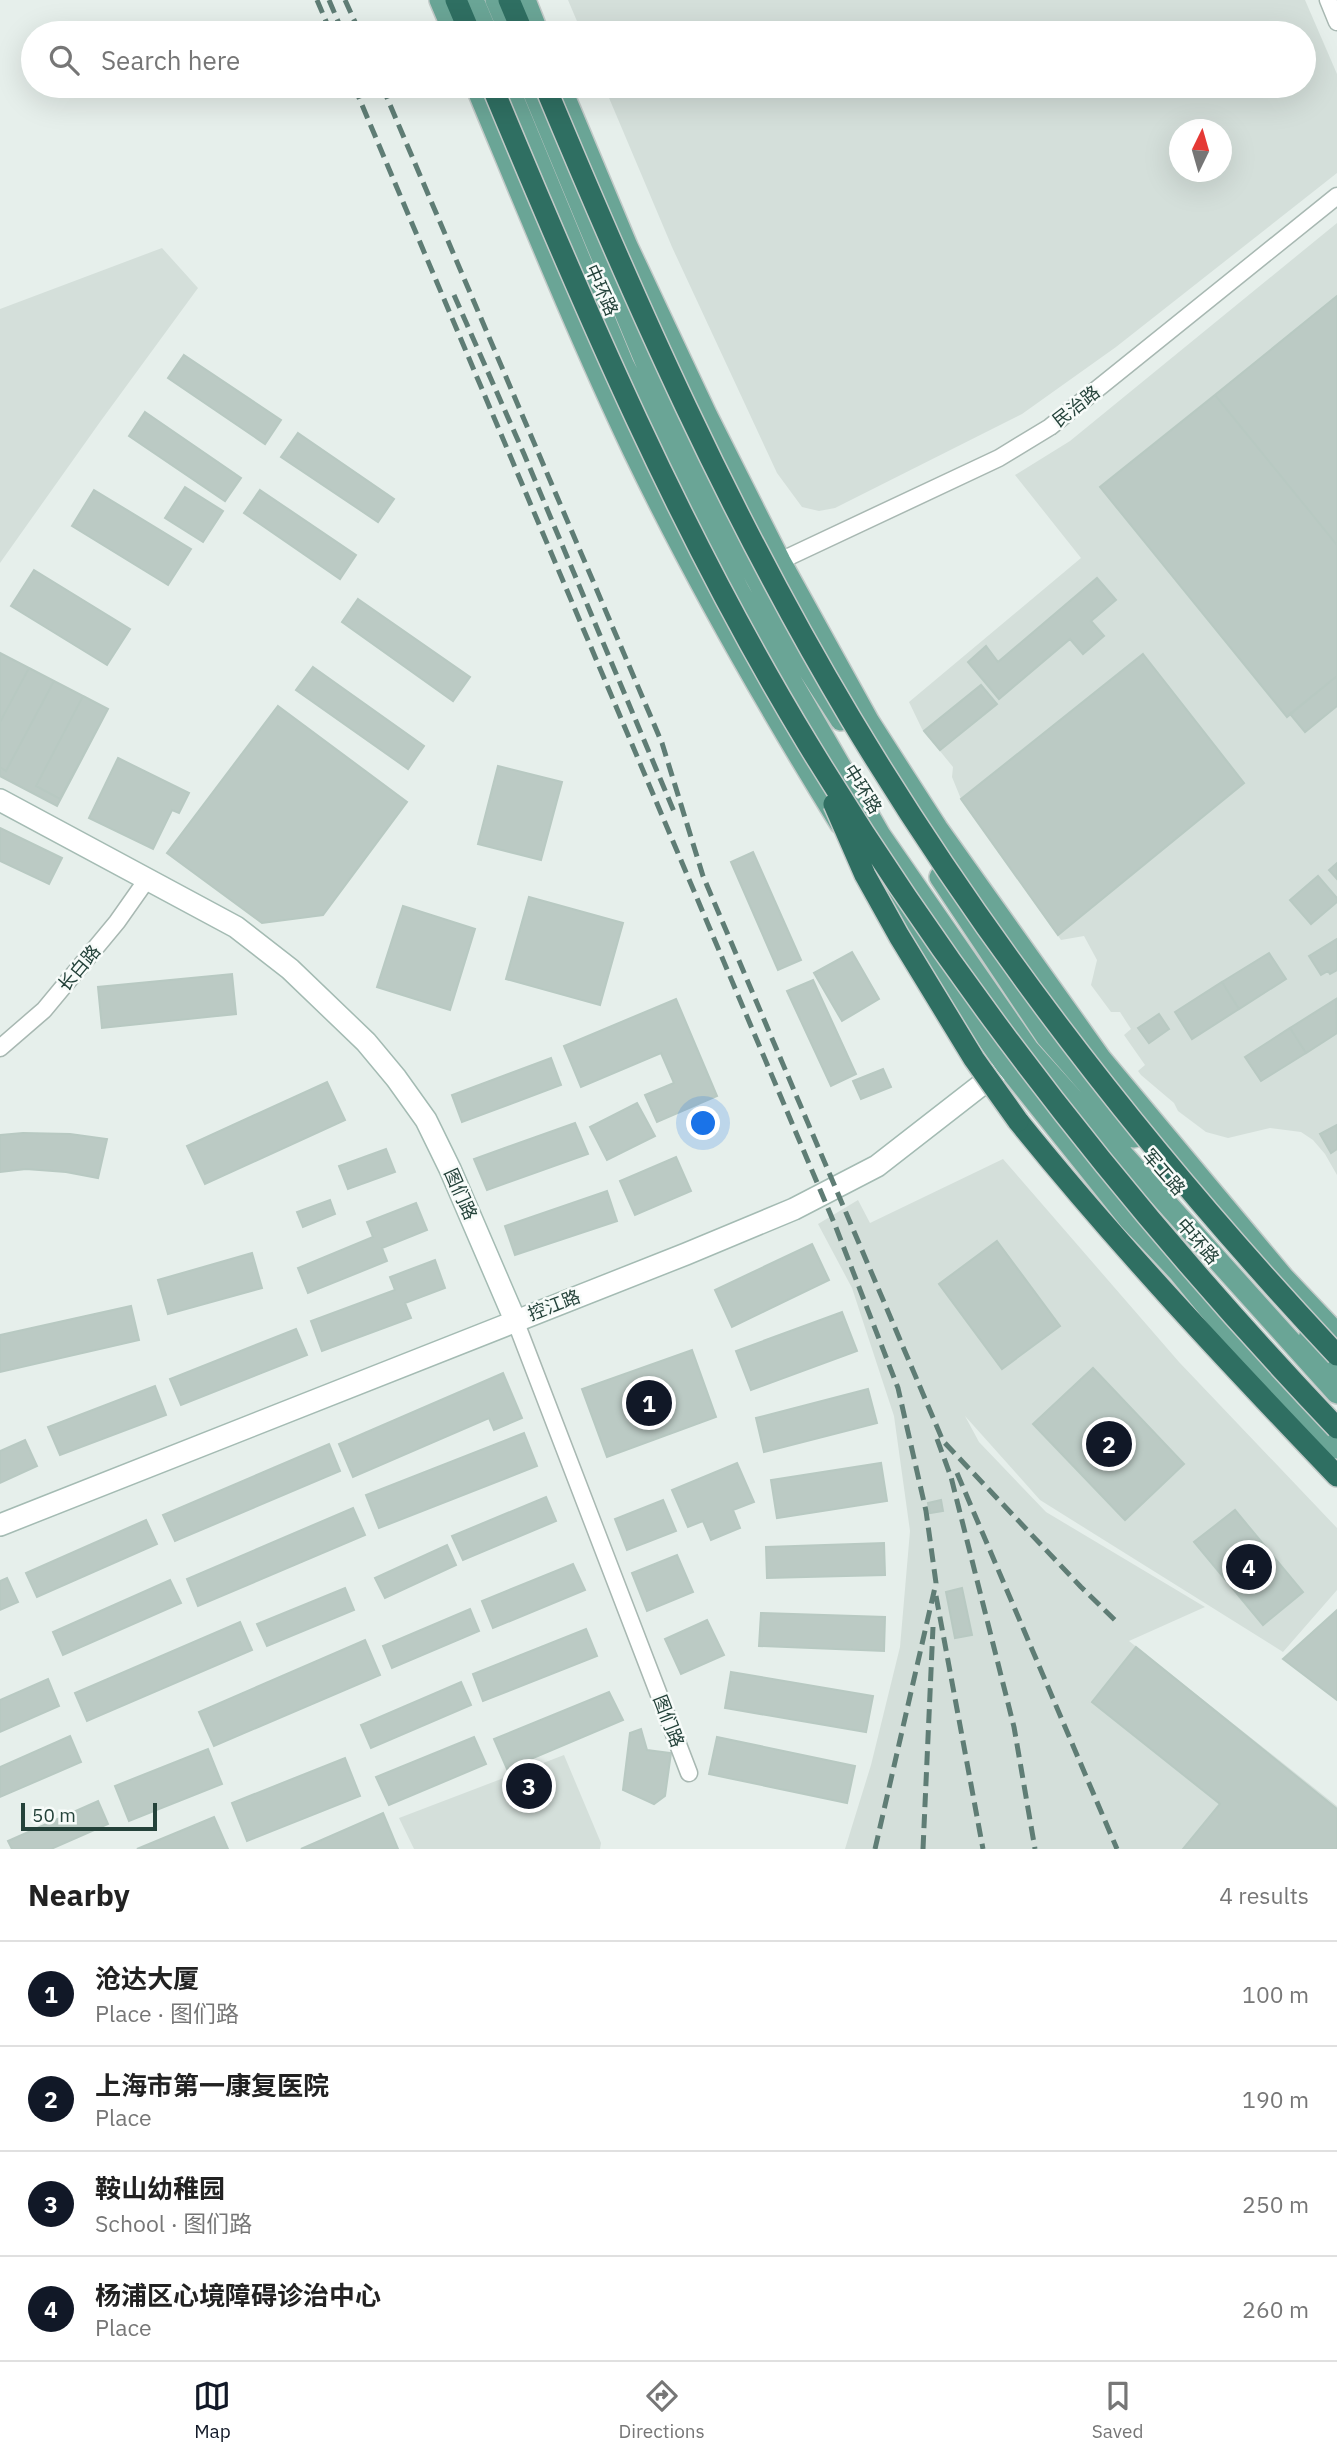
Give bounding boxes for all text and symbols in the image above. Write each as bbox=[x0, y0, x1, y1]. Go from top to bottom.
search box bbox=[21, 21, 1316, 98]
icon: search bbox=[45, 41, 83, 79]
text: Search here bbox=[101, 43, 240, 77]
north arrow bbox=[1169, 119, 1232, 182]
street label: 中环路 bbox=[581, 261, 623, 319]
street label: 民治路 bbox=[1048, 380, 1104, 432]
street label: 中环路 bbox=[839, 760, 887, 818]
street label: 长白路 bbox=[53, 940, 105, 996]
your location bbox=[686, 1106, 720, 1140]
street label: 军工路 bbox=[1138, 1144, 1190, 1200]
street label: 图们路 bbox=[440, 1165, 482, 1223]
street label: 中环路 bbox=[1172, 1213, 1224, 1269]
street label: 控江路 bbox=[525, 1285, 583, 1325]
pin: 1 bbox=[626, 1377, 672, 1429]
pin: 2 bbox=[1086, 1418, 1132, 1470]
pin: 4 bbox=[1226, 1541, 1272, 1593]
street label: 图们路 bbox=[649, 1692, 689, 1750]
pin: 3 bbox=[506, 1760, 552, 1812]
scale bar bbox=[21, 1800, 158, 1832]
text: 50 m bbox=[32, 1803, 76, 1827]
text: Nearby bbox=[28, 1875, 130, 1914]
text: 4 results bbox=[1219, 1880, 1309, 1910]
text: 沧达大厦 bbox=[95, 1961, 199, 1995]
text: 1 bbox=[44, 1979, 58, 2009]
text: 100 m bbox=[1242, 1979, 1309, 2009]
text: Place · 图们路 bbox=[95, 1998, 239, 2028]
text: 上海市第一康复医院 bbox=[95, 2068, 329, 2102]
text: 2 bbox=[44, 2084, 58, 2114]
text: 190 m bbox=[1242, 2084, 1309, 2114]
text: Place bbox=[95, 2102, 152, 2132]
text: 鞍山幼稚园 bbox=[95, 2171, 225, 2205]
text: 3 bbox=[44, 2189, 58, 2219]
text: 250 m bbox=[1242, 2189, 1309, 2219]
text: School · 图们路 bbox=[95, 2208, 252, 2238]
text: 杨浦区心境障碍诊治中心 bbox=[95, 2278, 381, 2312]
text: 4 bbox=[44, 2294, 58, 2324]
text: 260 m bbox=[1242, 2294, 1309, 2324]
text: Place bbox=[95, 2312, 152, 2342]
tab: Map bbox=[193, 2377, 231, 2443]
tab: Directions bbox=[618, 2377, 705, 2443]
tab: Saved bbox=[1092, 2377, 1144, 2443]

